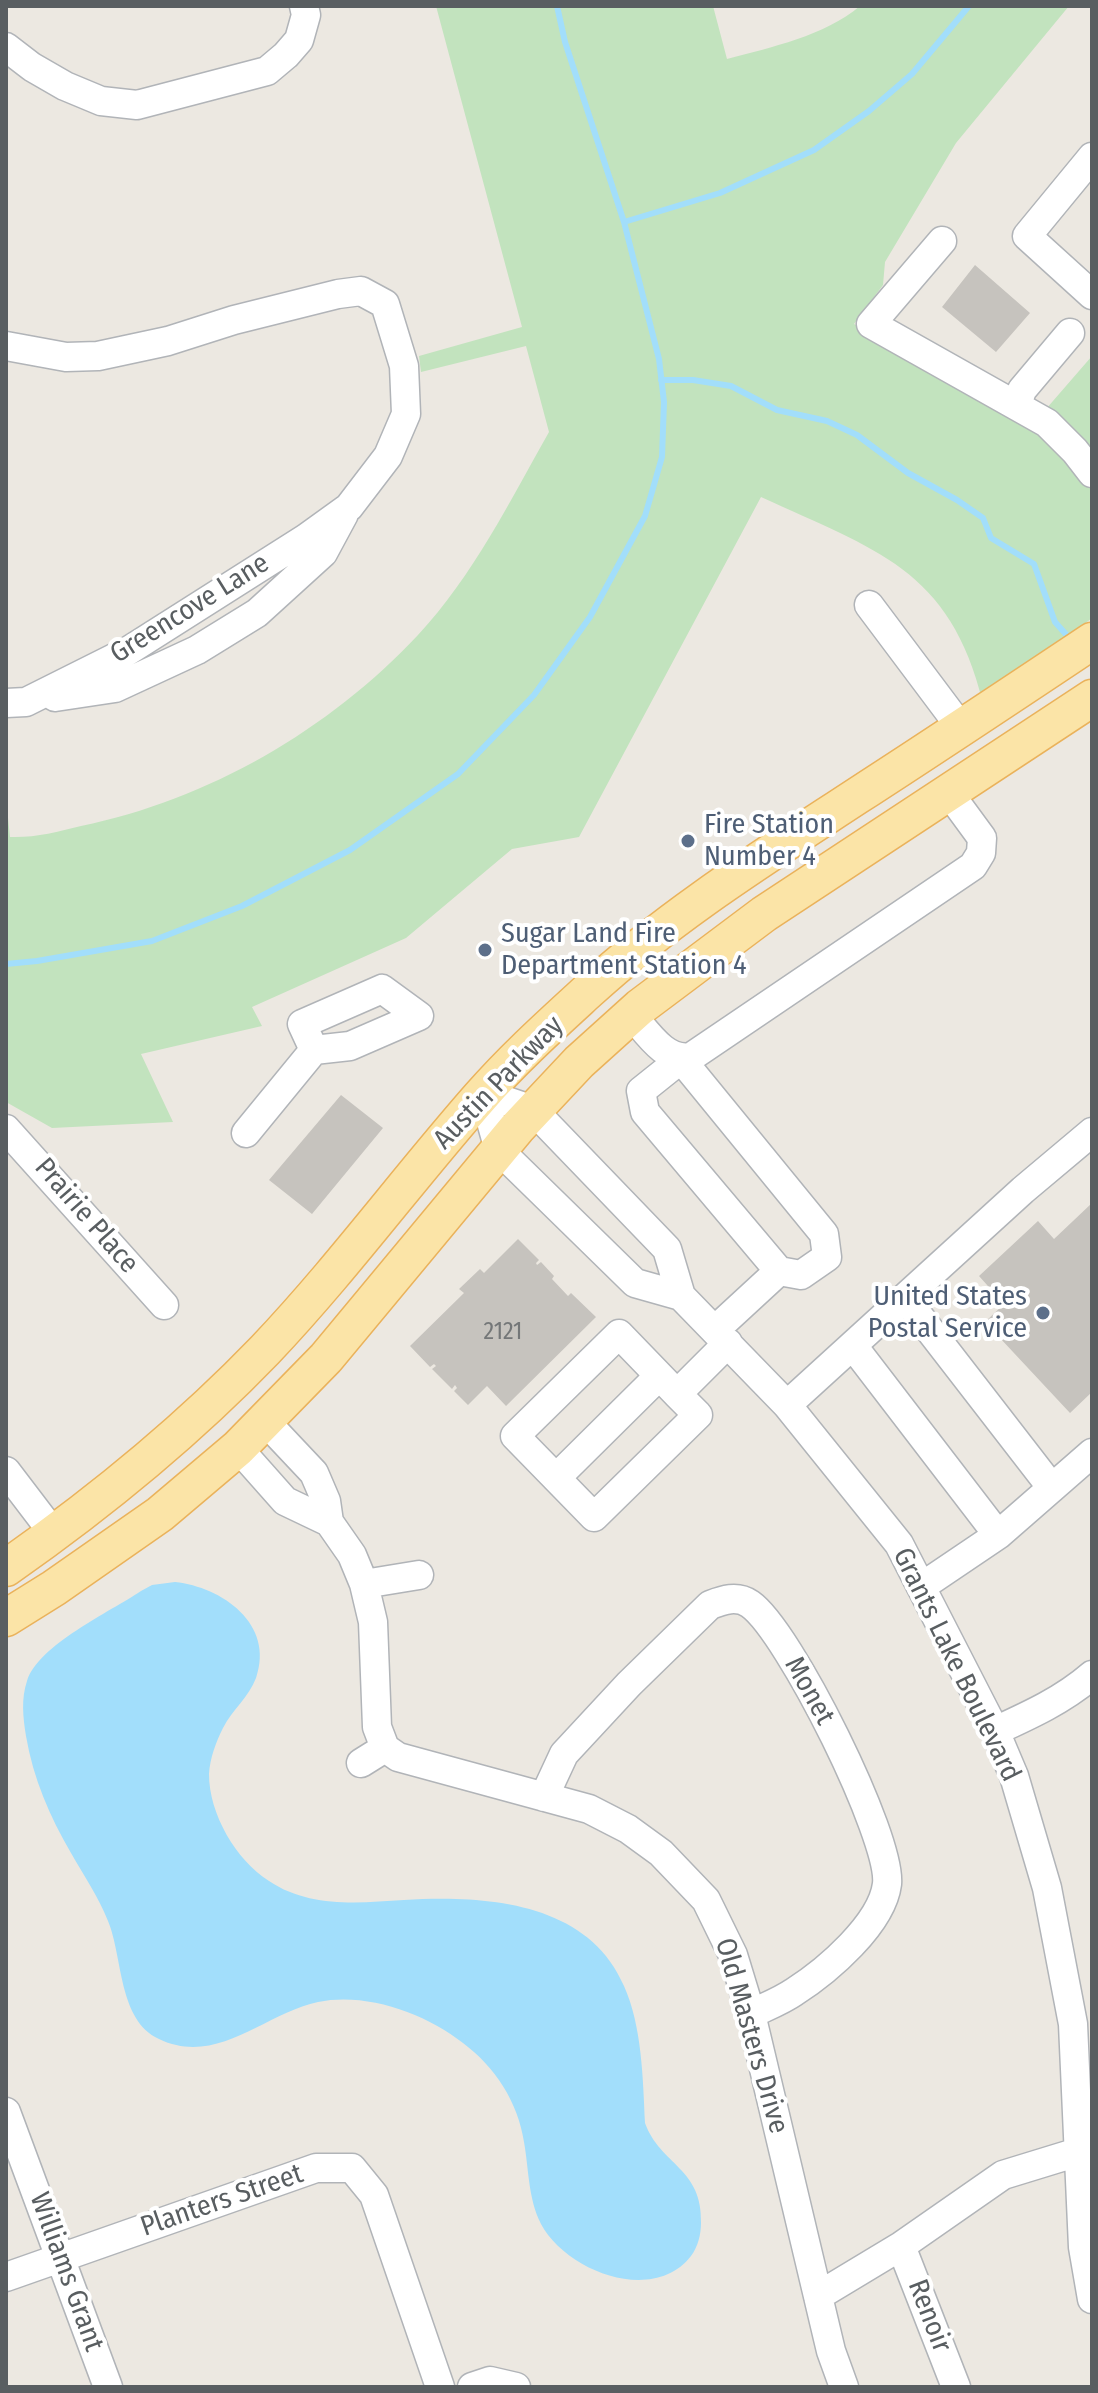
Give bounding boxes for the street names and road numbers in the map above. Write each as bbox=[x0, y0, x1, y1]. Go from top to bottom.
street label: Greencove Lane bbox=[104, 547, 276, 671]
street label: Austin Parkway bbox=[427, 1009, 571, 1157]
street label: Prairie Place bbox=[27, 1152, 145, 1280]
street label: Grants Lake Boulevard bbox=[885, 1543, 1027, 1787]
street label: Monet bbox=[777, 1651, 841, 1731]
street label: Old Masters Drive bbox=[707, 1934, 795, 2138]
street label: Planters Street bbox=[136, 2158, 308, 2244]
street label: Williams Grant bbox=[22, 2188, 110, 2356]
street label: Renoir bbox=[900, 2275, 958, 2357]

